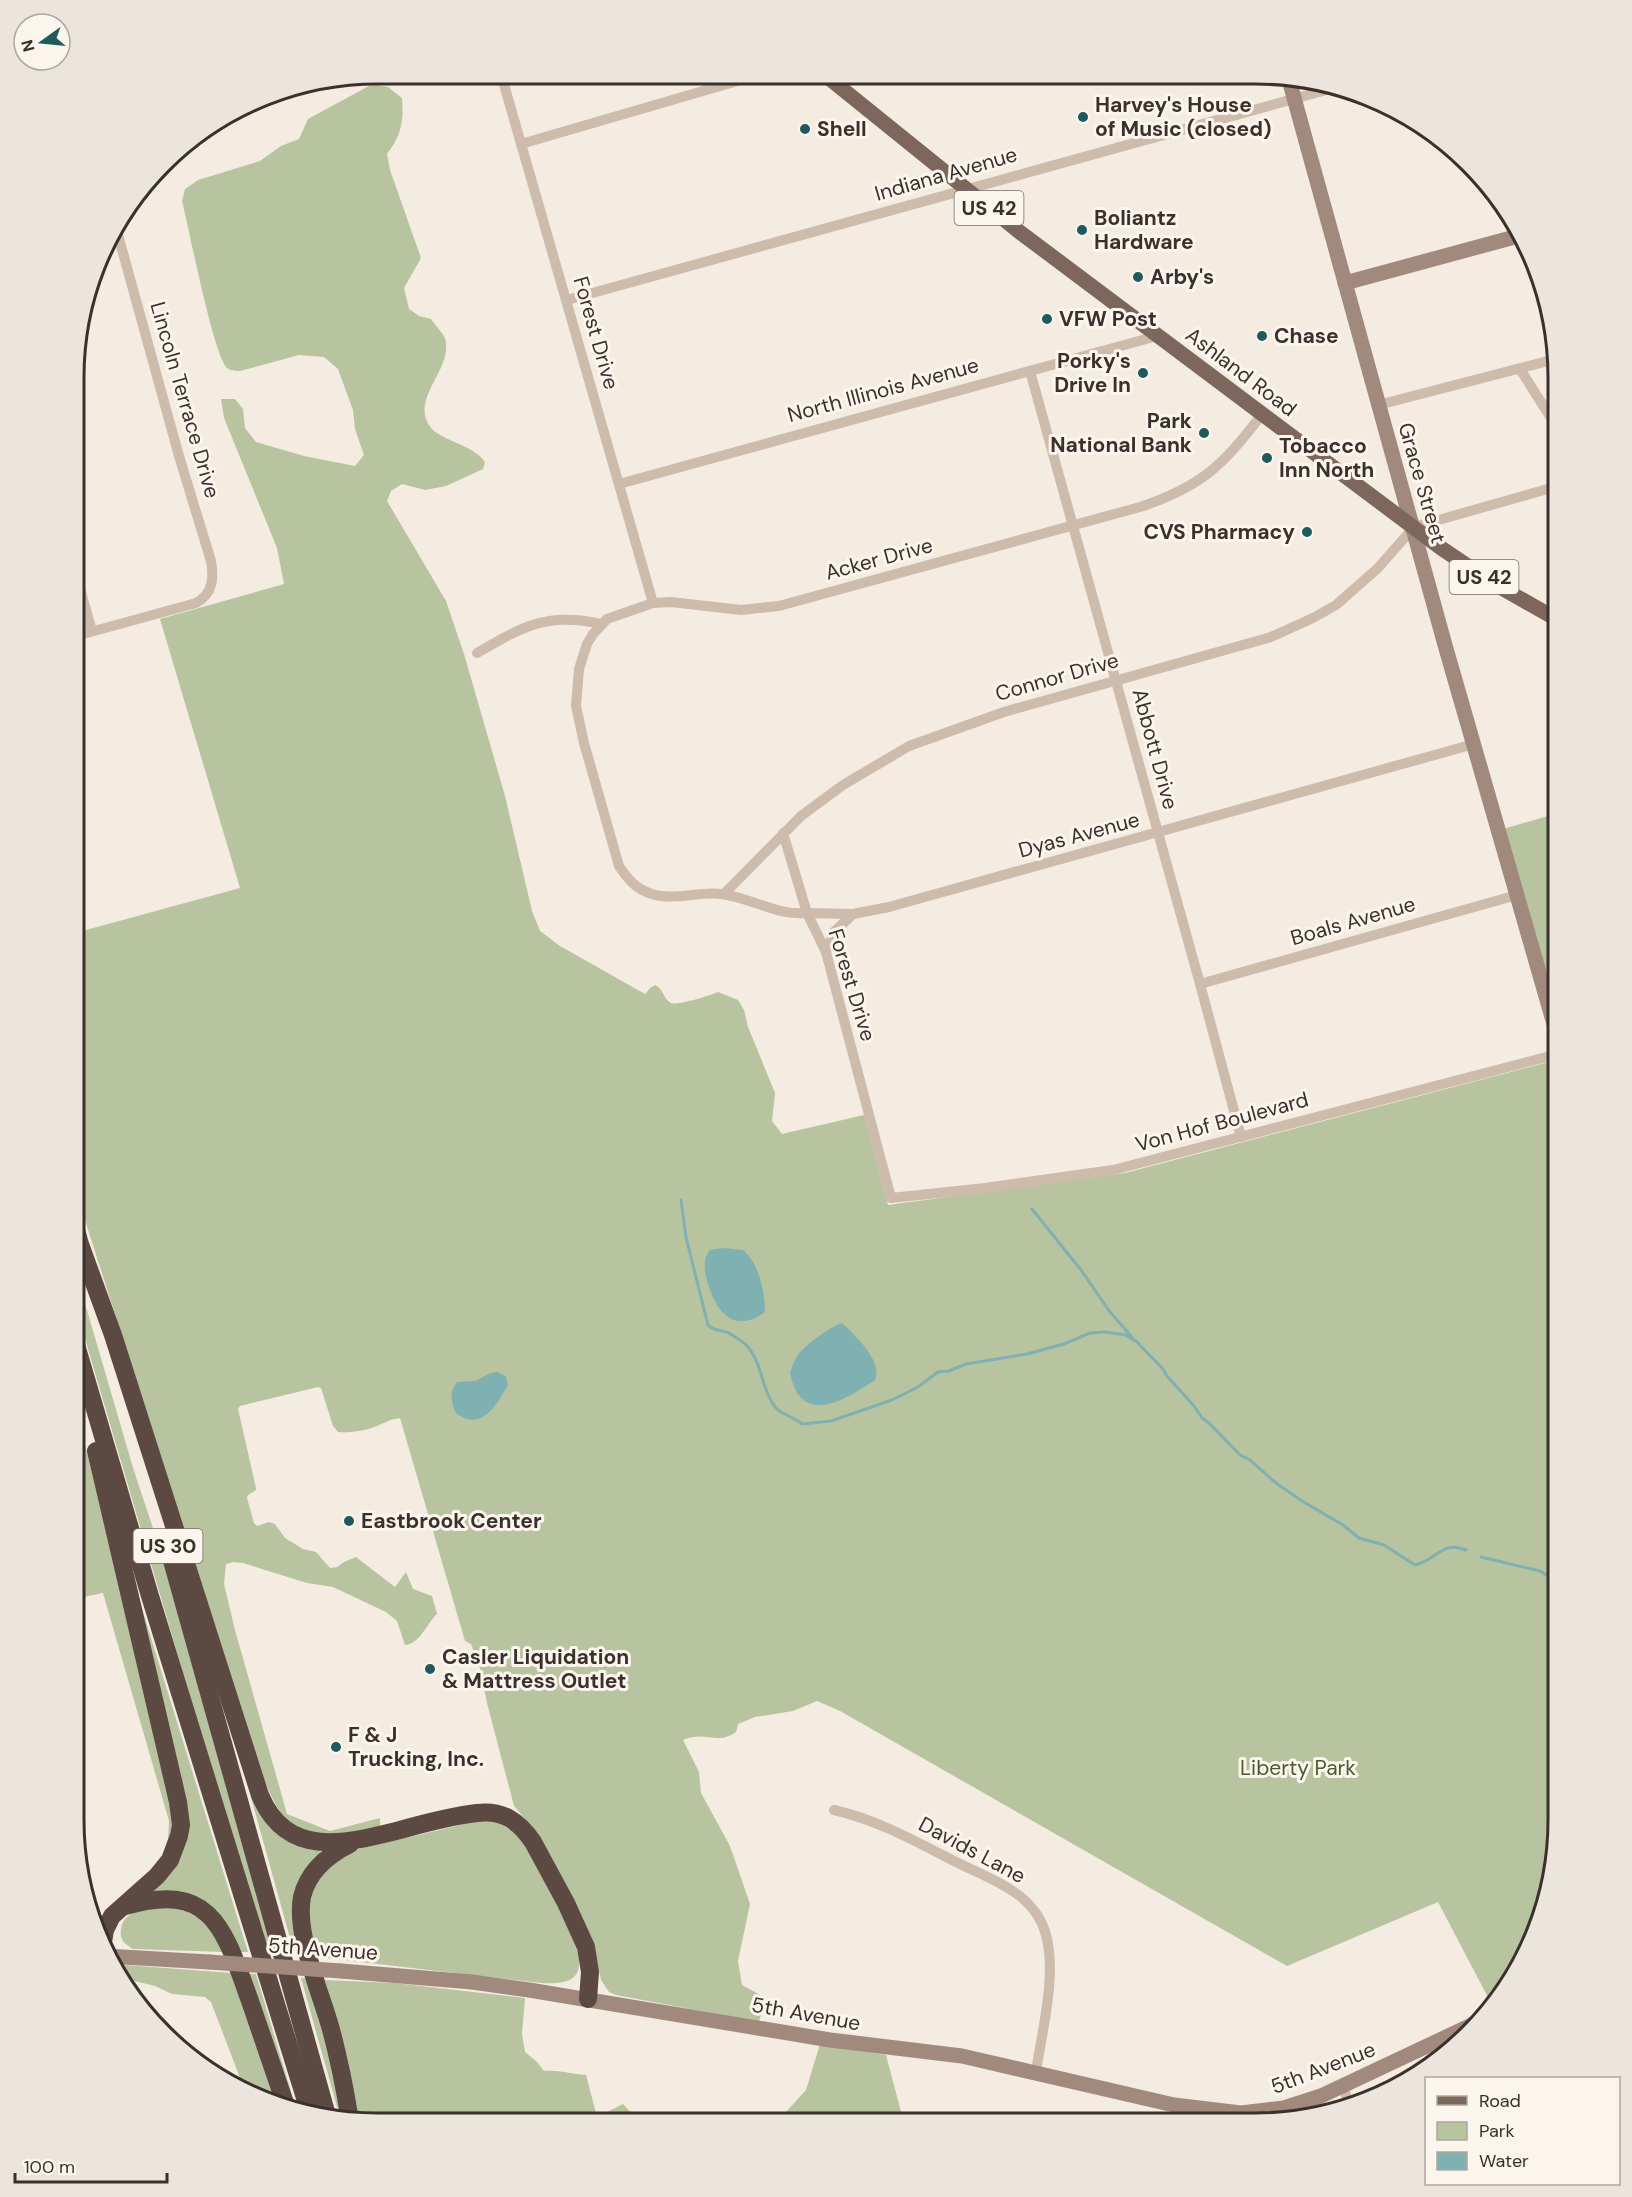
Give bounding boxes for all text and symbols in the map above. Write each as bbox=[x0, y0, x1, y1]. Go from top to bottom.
north arrow bbox=[12, 12, 72, 72]
text: N bbox=[16, 37, 40, 54]
place label: Harvey's House of Music (closed) bbox=[1095, 91, 1271, 143]
marker: Harvey's House of Music (closed) bbox=[1076, 110, 1090, 124]
place label: Shell bbox=[817, 115, 867, 143]
marker: Shell bbox=[798, 122, 812, 136]
street label: Indiana Avenue bbox=[871, 140, 1021, 208]
road number: US 42 bbox=[954, 191, 1024, 225]
place label: Boliantz Hardware bbox=[1094, 204, 1194, 256]
marker: Boliantz Hardware bbox=[1075, 223, 1089, 237]
place label: Arby's bbox=[1150, 263, 1214, 291]
marker: Arby's bbox=[1131, 270, 1145, 284]
street label: Forest Drive bbox=[567, 273, 625, 393]
street label: Lincoln Terrace Drive bbox=[144, 299, 226, 501]
place label: VFW Post bbox=[1059, 305, 1157, 333]
marker: VFW Post bbox=[1040, 312, 1054, 326]
street label: Ashland Road bbox=[1180, 321, 1302, 423]
place label: Chase bbox=[1274, 322, 1339, 350]
marker: Chase bbox=[1255, 329, 1269, 343]
place label: Porky's Drive In bbox=[1054, 347, 1131, 399]
street label: North Illinois Avenue bbox=[784, 351, 982, 429]
marker: Porky's Drive In bbox=[1136, 366, 1150, 380]
place label: Park National Bank bbox=[1050, 407, 1192, 459]
street label: Grace Street bbox=[1391, 419, 1453, 547]
marker: Park National Bank bbox=[1197, 426, 1211, 440]
place label: Tobacco Inn North bbox=[1279, 432, 1374, 484]
marker: Tobacco Inn North bbox=[1260, 451, 1274, 465]
place label: CVS Pharmacy bbox=[1143, 518, 1295, 546]
marker: CVS Pharmacy bbox=[1300, 525, 1314, 539]
street label: Acker Drive bbox=[822, 531, 936, 587]
road number: US 42 bbox=[1450, 560, 1518, 594]
street label: Connor Drive bbox=[992, 646, 1122, 708]
street label: Abbott Drive bbox=[1125, 685, 1185, 813]
street label: Dyas Avenue bbox=[1015, 805, 1143, 865]
street label: Boals Avenue bbox=[1287, 890, 1419, 952]
street label: Forest Drive bbox=[822, 925, 882, 1045]
street label: Von Hof Boulevard bbox=[1132, 1085, 1312, 1159]
place label: Eastbrook Center bbox=[361, 1507, 542, 1535]
marker: Eastbrook Center bbox=[342, 1514, 356, 1528]
road number: US 30 bbox=[134, 1529, 202, 1563]
place label: Casler Liquidation & Mattress Outlet bbox=[442, 1643, 629, 1695]
marker: Casler Liquidation & Mattress Outlet bbox=[423, 1662, 437, 1676]
place label: F & J Trucking, Inc. bbox=[348, 1721, 484, 1773]
marker: F & J Trucking, Inc. bbox=[329, 1740, 343, 1754]
park label: Liberty Park bbox=[1240, 1754, 1356, 1782]
street label: Davids Lane bbox=[914, 1810, 1030, 1890]
street label: 5th Avenue bbox=[267, 1931, 379, 1967]
street label: 5th Avenue bbox=[749, 1991, 863, 2037]
street label: 5th Avenue bbox=[1267, 2035, 1379, 2101]
legend bbox=[1425, 2077, 1620, 2185]
text: Road bbox=[1479, 2089, 1521, 2113]
text: Park bbox=[1479, 2119, 1515, 2143]
scale bar bbox=[15, 2146, 166, 2184]
text: Water bbox=[1479, 2149, 1529, 2173]
text: 100 m bbox=[24, 2155, 75, 2179]

